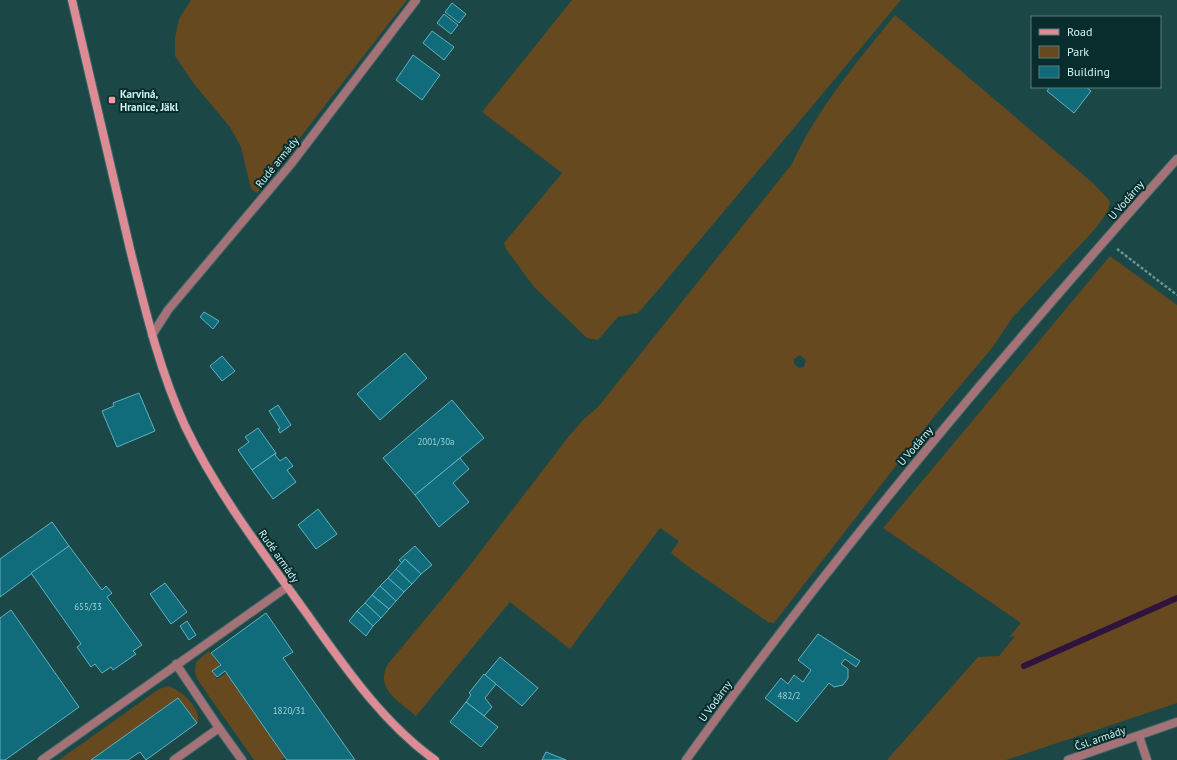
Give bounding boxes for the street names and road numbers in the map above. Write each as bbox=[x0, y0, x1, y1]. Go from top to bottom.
street label: Rudé armády bbox=[252, 133, 302, 190]
street label: U Vodárny bbox=[1105, 177, 1147, 223]
street label: U Vodárny bbox=[894, 423, 936, 469]
street label: Rudé armády bbox=[256, 527, 303, 586]
street label: U Vodárny bbox=[695, 677, 735, 724]
street label: Čsl. armády bbox=[1073, 722, 1128, 753]

